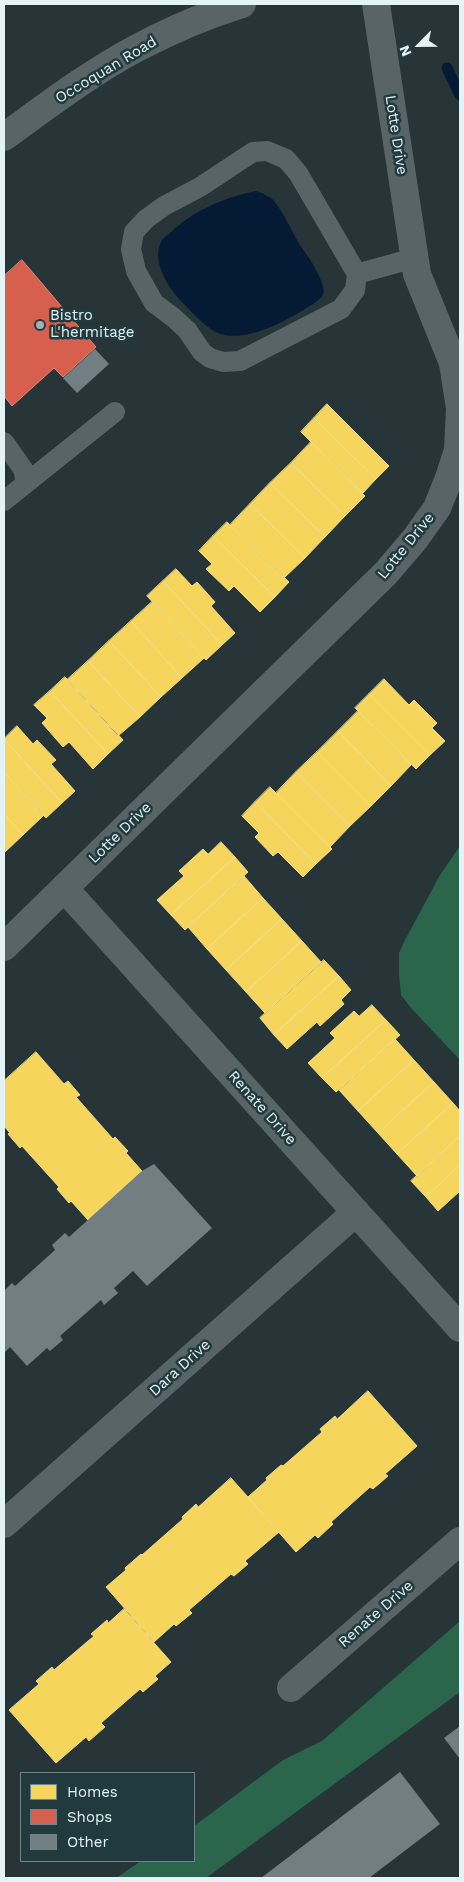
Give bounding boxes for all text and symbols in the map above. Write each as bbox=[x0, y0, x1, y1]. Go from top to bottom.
north arrow bbox=[394, 20, 444, 70]
street label: Occoquan Road bbox=[52, 33, 160, 107]
text: N bbox=[396, 43, 415, 59]
street label: Lotte Drive bbox=[381, 94, 411, 176]
place label: Bistro L'hermitage bbox=[50, 307, 134, 342]
marker: Bistro L'hermitage bbox=[34, 319, 46, 331]
street label: Lotte Drive bbox=[374, 509, 438, 583]
street label: Lotte Drive bbox=[85, 799, 155, 867]
street label: Renate Drive bbox=[224, 1067, 300, 1149]
street label: Dara Drive bbox=[146, 1336, 214, 1400]
street label: Renate Drive bbox=[335, 1577, 417, 1651]
legend bbox=[20, 1772, 195, 1862]
text: Homes bbox=[67, 1783, 118, 1801]
text: Shops bbox=[67, 1808, 112, 1826]
text: Other bbox=[67, 1833, 109, 1851]

